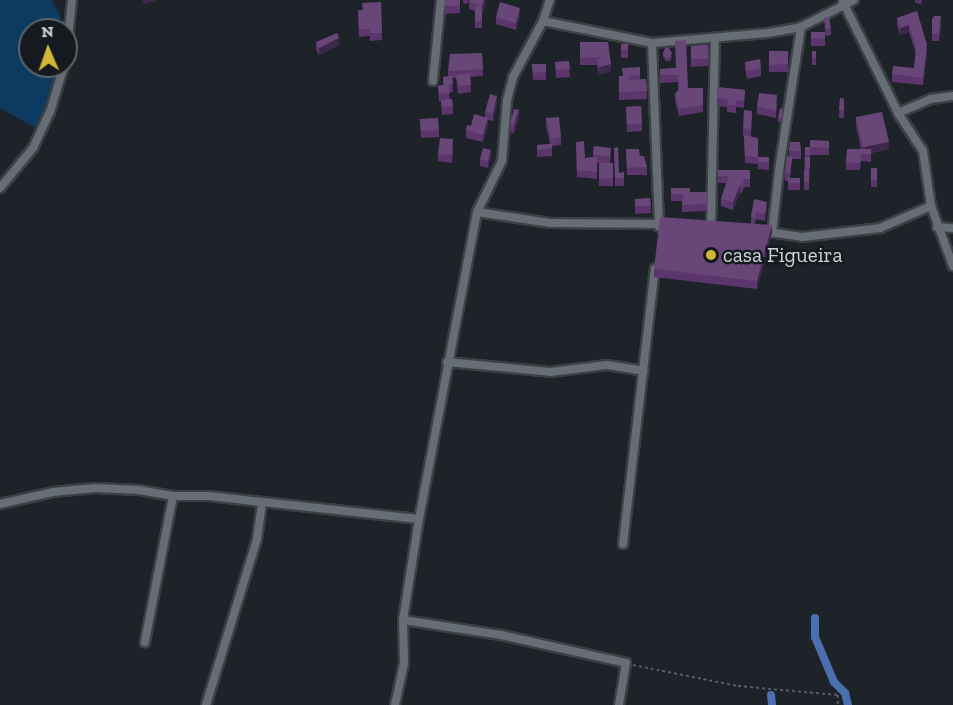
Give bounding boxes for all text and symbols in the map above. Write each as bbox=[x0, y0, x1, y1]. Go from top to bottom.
north arrow bbox=[18, 18, 78, 78]
text: N bbox=[41, 22, 54, 41]
place label: casa Figueira bbox=[723, 242, 843, 268]
marker: casa Figueira bbox=[704, 248, 718, 262]

